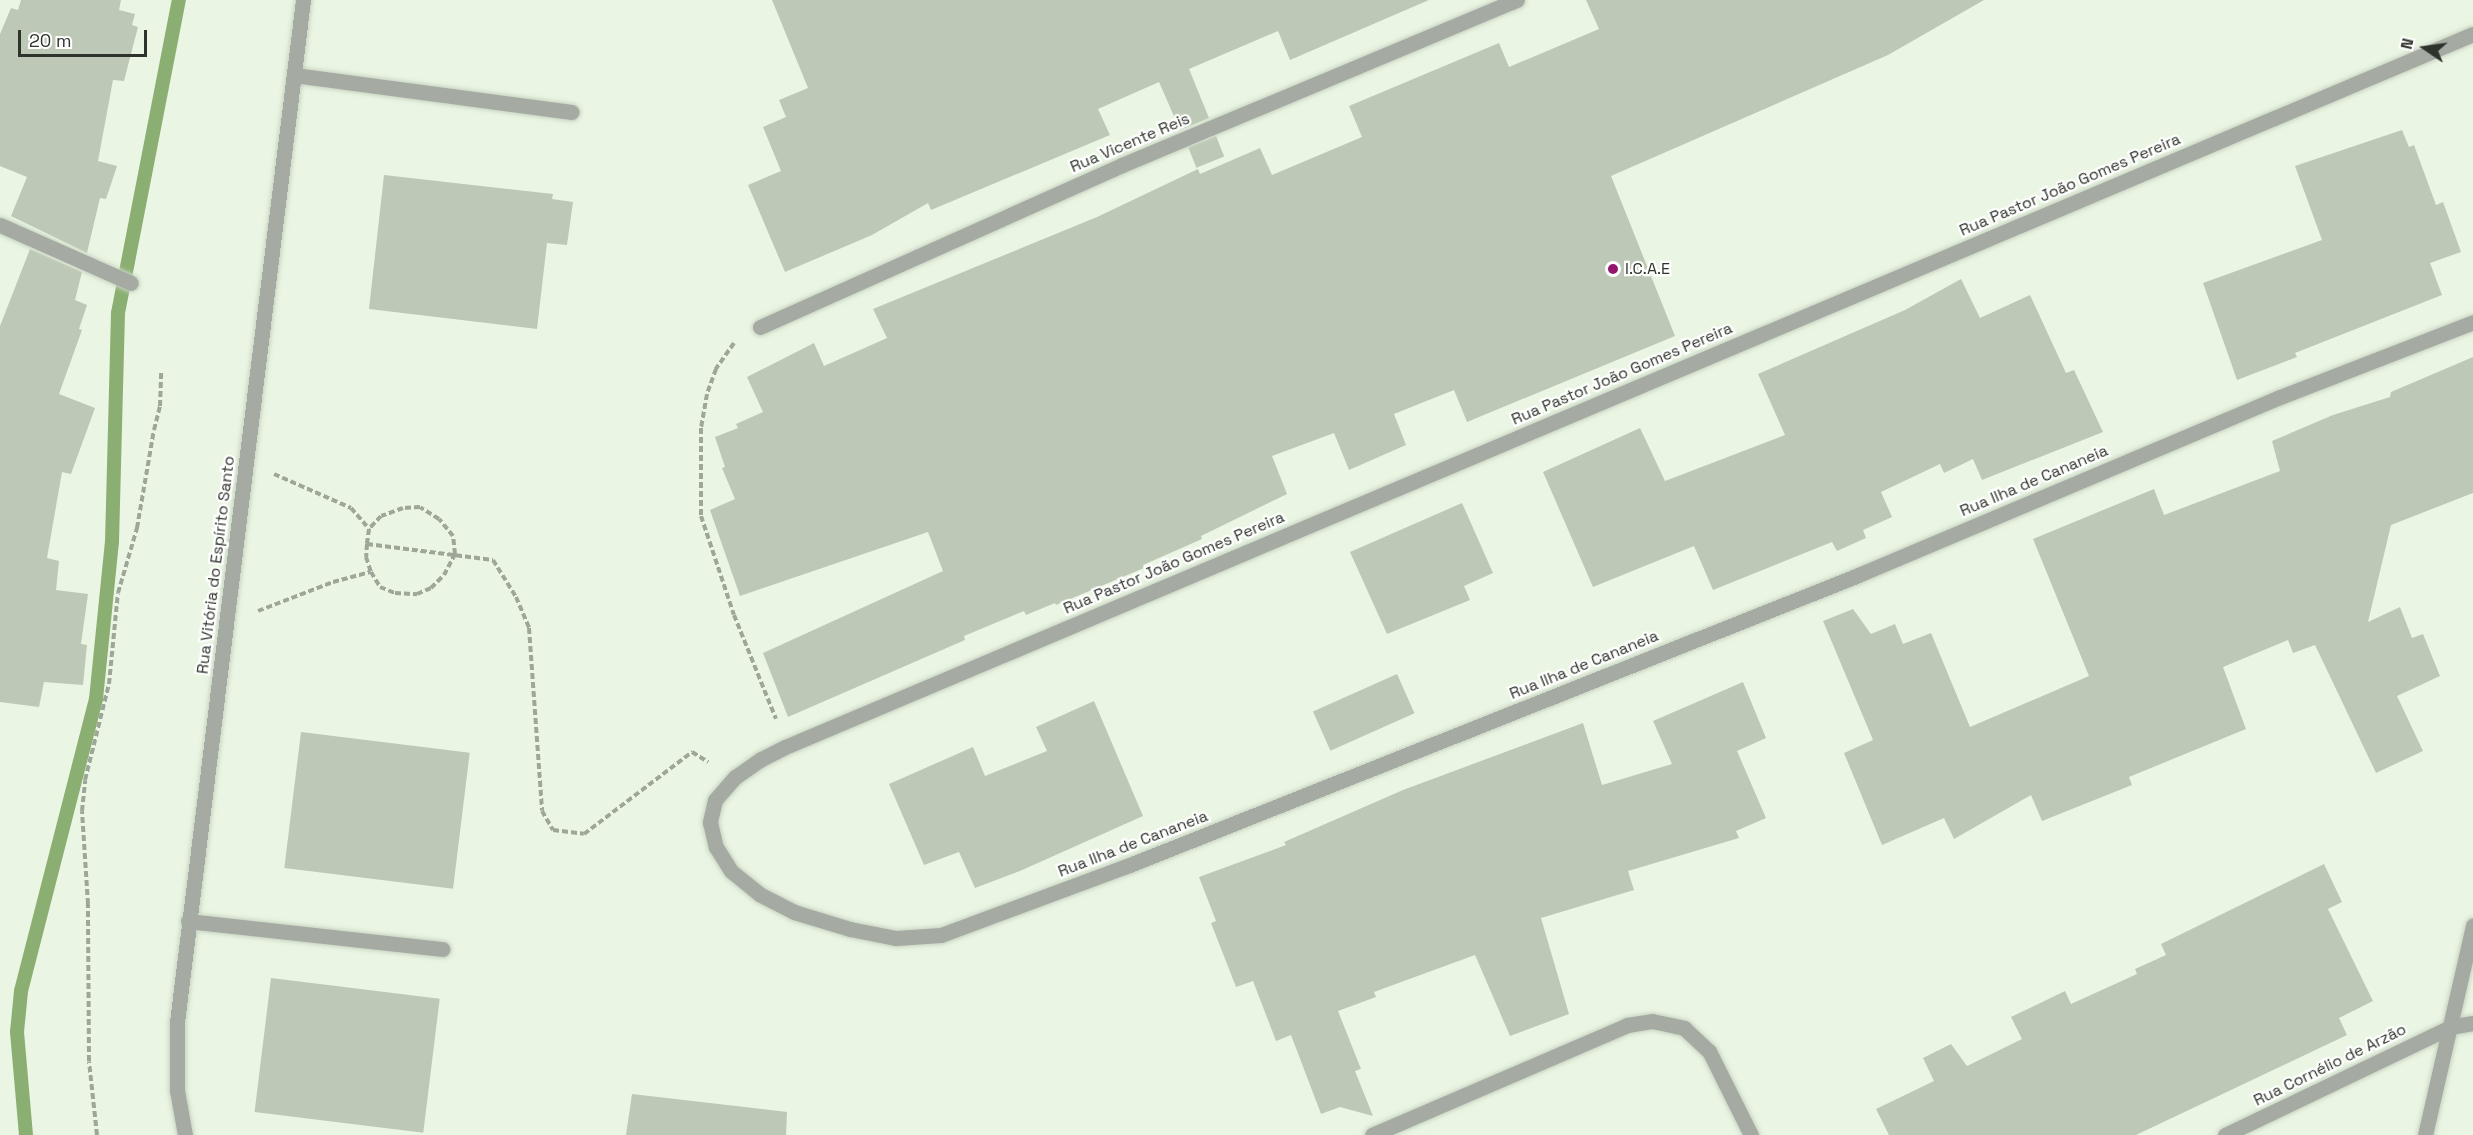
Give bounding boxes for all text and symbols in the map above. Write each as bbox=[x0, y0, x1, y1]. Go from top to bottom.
scale bar bbox=[21, 18, 150, 56]
north arrow bbox=[2395, 18, 2455, 78]
text: 20 m bbox=[29, 29, 72, 52]
text: N bbox=[2396, 36, 2418, 51]
street label: Rua Vicente Reis bbox=[1067, 109, 1193, 177]
street label: Rua Pastor João Gomes Pereira bbox=[1957, 130, 2183, 240]
place label: I.C.A.E bbox=[1625, 259, 1670, 279]
marker: I.C.A.E bbox=[1606, 262, 1620, 276]
street label: Rua Pastor João Gomes Pereira bbox=[1509, 319, 1735, 429]
street label: Rua Ilha de Cananeia bbox=[1957, 441, 2111, 521]
street label: Rua Vitória do Espírito Santo bbox=[193, 455, 239, 675]
street label: Rua Pastor João Gomes Pereira bbox=[1061, 508, 1287, 618]
street label: Rua Ilha de Cananeia bbox=[1507, 626, 1661, 704]
street label: Rua Ilha de Cananeia bbox=[1055, 807, 1211, 881]
street label: Rua Cornélio de Arzão bbox=[2250, 1020, 2410, 1110]

